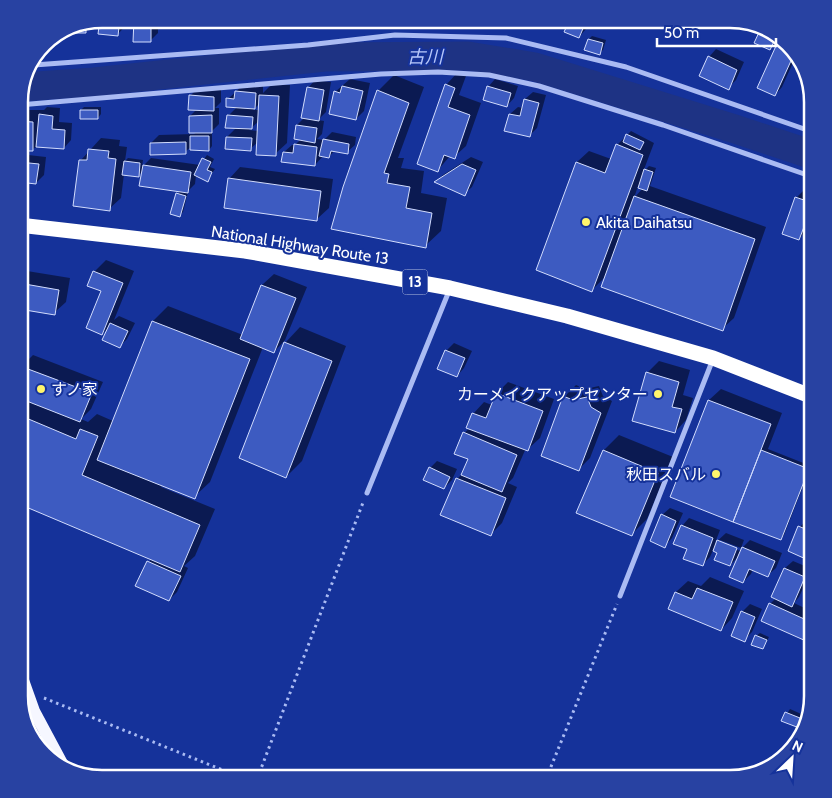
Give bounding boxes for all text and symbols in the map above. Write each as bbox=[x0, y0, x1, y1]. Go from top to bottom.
scale bar bbox=[657, 15, 776, 47]
text: 50 m bbox=[664, 24, 699, 42]
water label: 古川 bbox=[407, 46, 445, 68]
place label: Akita Daihatsu bbox=[596, 213, 692, 232]
marker: Akita Daihatsu bbox=[580, 216, 592, 228]
street label: National Highway Route 13 bbox=[210, 222, 390, 268]
road number: 13 bbox=[402, 270, 428, 294]
place label: すノ家 bbox=[51, 380, 98, 399]
marker: すノ家 bbox=[35, 383, 47, 395]
place label: カーメイクアップセンター bbox=[457, 385, 648, 404]
marker: カーメイクアップセンター bbox=[652, 388, 664, 400]
place label: 秋田スバル bbox=[626, 465, 706, 484]
marker: 秋田スバル bbox=[710, 468, 722, 480]
north arrow bbox=[767, 733, 817, 783]
text: N bbox=[789, 736, 806, 756]

